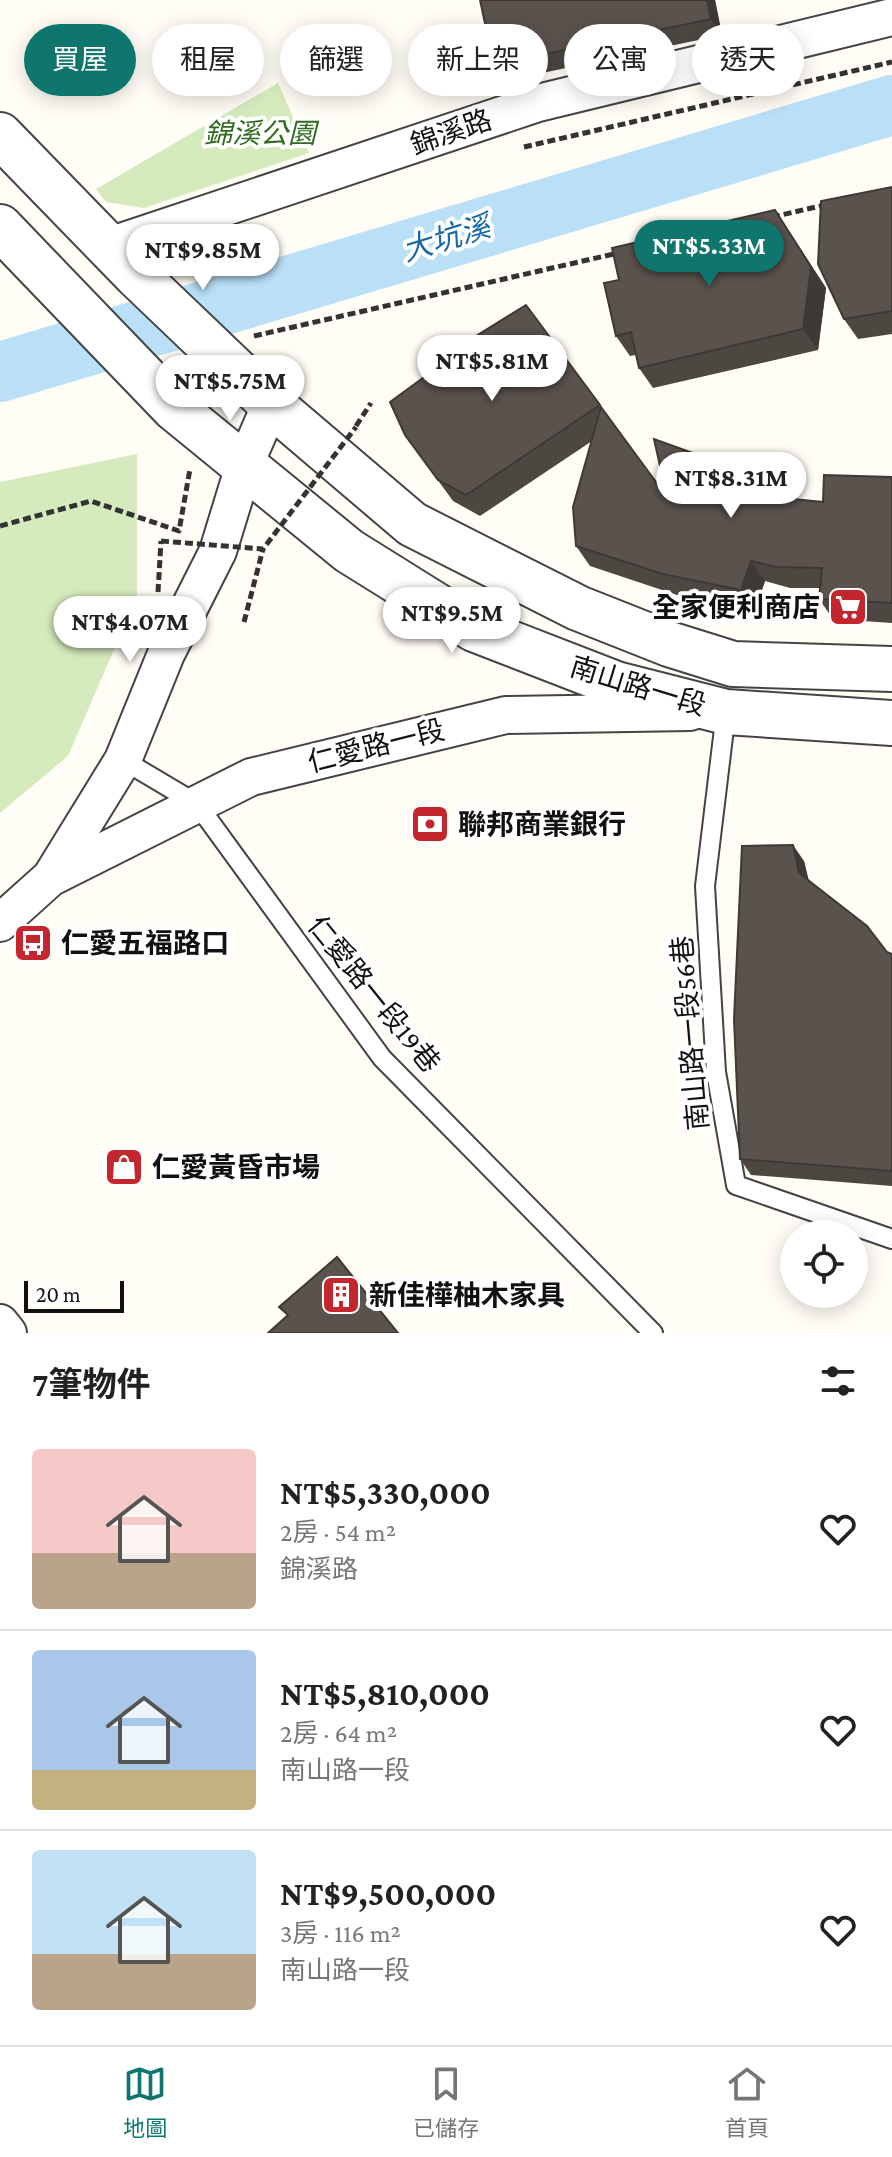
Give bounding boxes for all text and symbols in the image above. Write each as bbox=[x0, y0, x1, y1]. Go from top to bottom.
chip: 買屋 bbox=[24, 24, 136, 96]
chip: 租屋 bbox=[152, 24, 264, 96]
chip: 篩選 bbox=[280, 24, 392, 96]
chip: 新上架 bbox=[408, 24, 548, 96]
chip: 公寓 bbox=[564, 24, 676, 96]
chip: 透天 bbox=[692, 24, 804, 96]
street label: 錦溪路 bbox=[406, 104, 496, 160]
park label: 錦溪公園 bbox=[204, 118, 320, 149]
water label: 大坑溪 bbox=[398, 208, 498, 267]
pin: NT$5.33M bbox=[626, 220, 792, 288]
pin: NT$9.85M bbox=[120, 224, 286, 292]
text: NT$5.33M bbox=[652, 231, 766, 260]
text: NT$9.85M bbox=[144, 235, 262, 264]
pin: NT$5.81M bbox=[409, 335, 575, 403]
text: NT$5.81M bbox=[435, 346, 549, 375]
pin: NT$5.75M bbox=[147, 355, 313, 423]
text: NT$5.75M bbox=[174, 366, 286, 395]
pin: NT$8.31M bbox=[648, 452, 814, 520]
text: NT$8.31M bbox=[674, 463, 788, 492]
supermarket icon: 全家便利商店 bbox=[827, 586, 869, 628]
pin: NT$9.5M bbox=[378, 587, 526, 655]
place label: 全家便利商店 bbox=[652, 592, 820, 623]
pin: NT$4.07M bbox=[47, 596, 213, 664]
text: NT$9.5M bbox=[401, 598, 503, 627]
text: NT$4.07M bbox=[71, 607, 189, 636]
street label: 南山路一段 bbox=[567, 651, 709, 721]
street label: 仁愛路一段 bbox=[304, 714, 448, 778]
bank icon: 聯邦商業銀行 bbox=[409, 803, 451, 845]
place label: 聯邦商業銀行 bbox=[458, 809, 626, 840]
street label: 仁愛路一段19巷 bbox=[302, 910, 446, 1078]
bus stop icon: 仁愛五福路口 bbox=[12, 922, 54, 964]
place label: 仁愛五福路口 bbox=[61, 928, 229, 959]
street label: 南山路一段56巷 bbox=[666, 934, 714, 1132]
shop icon: 仁愛黃昏市場 bbox=[103, 1146, 145, 1188]
place label: 仁愛黃昏市場 bbox=[152, 1152, 320, 1183]
map controls bbox=[780, 1220, 868, 1308]
button: locate bbox=[780, 1220, 868, 1308]
building icon: 新佳樺柚木家具 bbox=[320, 1274, 362, 1316]
scale bar bbox=[24, 1277, 124, 1313]
place label: 新佳樺柚木家具 bbox=[369, 1280, 565, 1311]
text: 20 m bbox=[36, 1282, 81, 1307]
icon: filters bbox=[816, 1359, 860, 1403]
text: 7筆物件 bbox=[32, 1366, 150, 1403]
text: NT$5,330,000 bbox=[280, 1474, 491, 1511]
icon: home bbox=[96, 1481, 192, 1577]
icon: heart bbox=[816, 1507, 860, 1551]
text: 2房 · 54 m² bbox=[280, 1518, 396, 1547]
text: 錦溪路 bbox=[280, 1555, 358, 1584]
text: NT$5,810,000 bbox=[280, 1675, 490, 1712]
icon: home bbox=[96, 1682, 192, 1778]
icon: heart bbox=[816, 1708, 860, 1752]
text: 2房 · 64 m² bbox=[280, 1719, 397, 1748]
text: 南山路一段 bbox=[280, 1756, 410, 1785]
text: NT$9,500,000 bbox=[280, 1875, 496, 1912]
icon: home bbox=[96, 1882, 192, 1978]
icon: heart bbox=[816, 1908, 860, 1952]
text: 3房 · 116 m² bbox=[280, 1919, 401, 1948]
text: 南山路一段 bbox=[280, 1956, 410, 1985]
tab: 地圖 bbox=[123, 2062, 167, 2142]
tab: 已儲存 bbox=[413, 2062, 479, 2142]
tab: 首頁 bbox=[725, 2062, 769, 2142]

